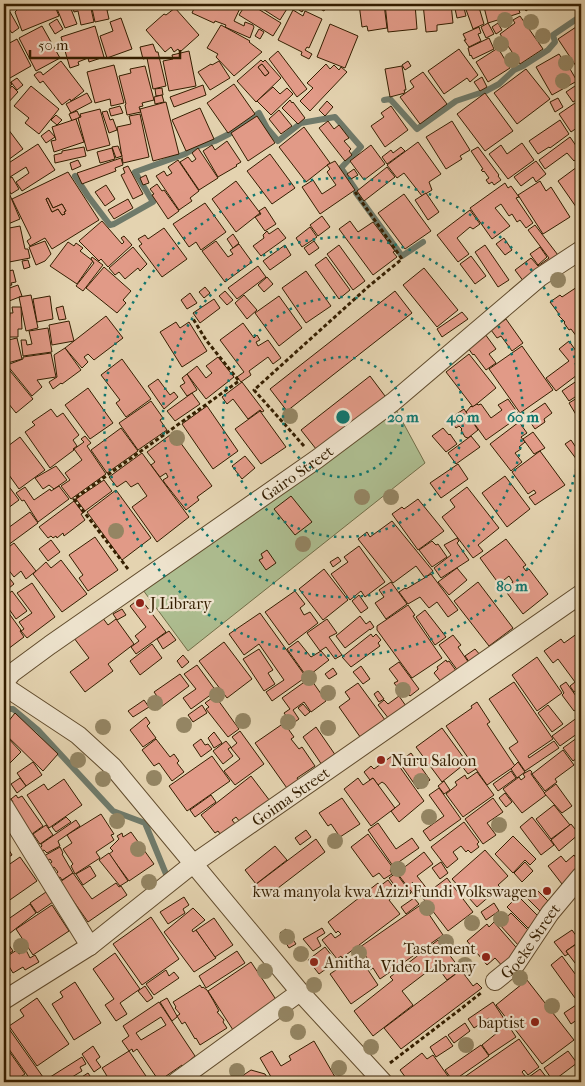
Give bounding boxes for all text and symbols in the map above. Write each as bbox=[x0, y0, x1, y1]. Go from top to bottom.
scale bar bbox=[30, 28, 180, 60]
text: 50 m bbox=[38, 36, 69, 54]
centre of rings bbox=[334, 408, 352, 426]
text: 20 m bbox=[387, 408, 419, 426]
text: 40 m bbox=[446, 408, 480, 426]
text: 60 m bbox=[507, 408, 540, 426]
street label: Gairo Street bbox=[257, 441, 337, 505]
text: 80 m bbox=[496, 577, 528, 595]
place label: J Library bbox=[148, 594, 212, 613]
marker: J Library bbox=[134, 597, 146, 609]
place label: Nuru Saloon bbox=[391, 751, 477, 770]
marker: Nuru Saloon bbox=[375, 754, 387, 766]
street label: Goima Street bbox=[248, 763, 334, 830]
place label: kwa manyola kwa Azizi Fundi Volkswagen bbox=[252, 882, 538, 901]
marker: kwa manyola kwa Azizi Fundi Volkswagen bbox=[541, 885, 553, 897]
street label: Goeke Street bbox=[497, 899, 564, 983]
place label: Tastement Video Library bbox=[380, 939, 476, 976]
marker: Tastement Video Library bbox=[480, 951, 492, 963]
place label: Anitha bbox=[323, 953, 371, 972]
marker: Anitha bbox=[308, 956, 320, 968]
place label: baptist bbox=[477, 1013, 525, 1032]
marker: baptist bbox=[529, 1016, 541, 1028]

